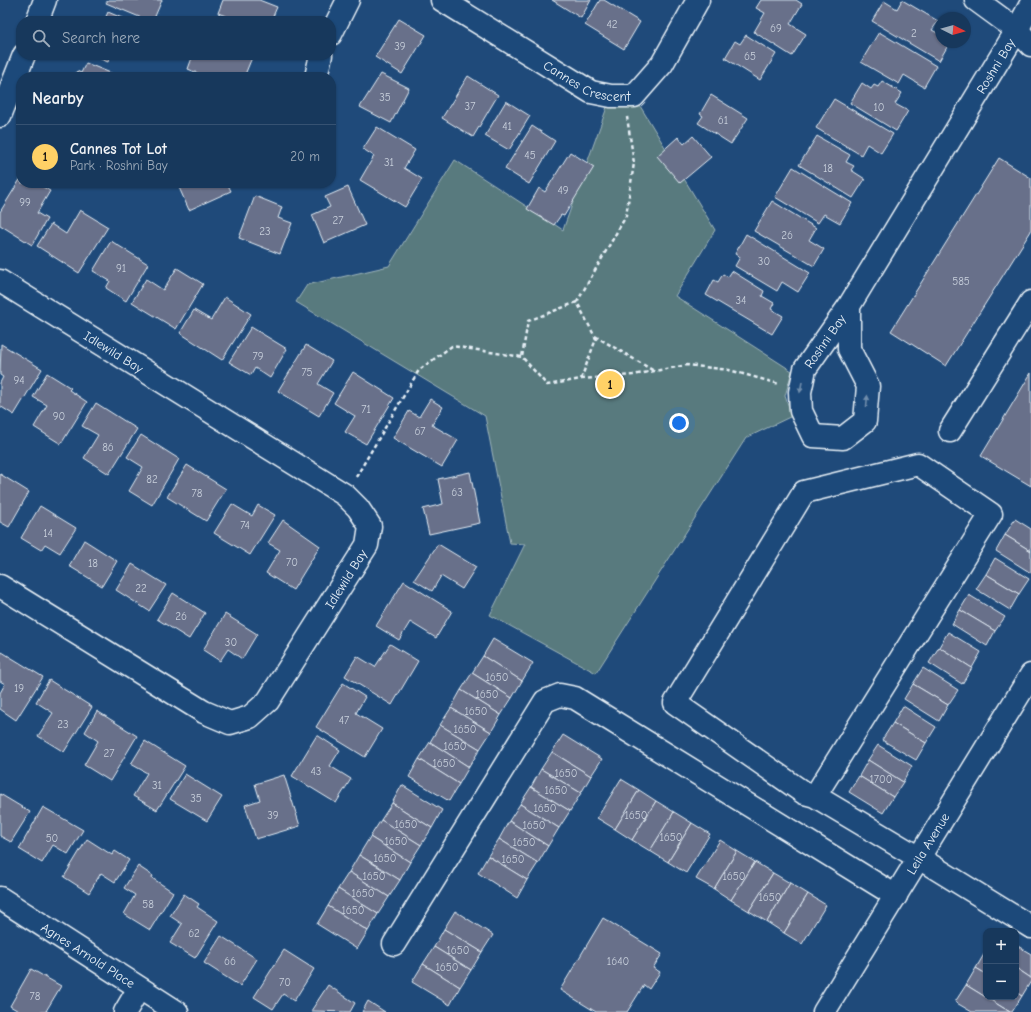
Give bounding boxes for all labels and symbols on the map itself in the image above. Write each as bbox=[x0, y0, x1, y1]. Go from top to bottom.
north arrow bbox=[935, 12, 971, 48]
house number: 42 bbox=[606, 18, 618, 31]
house number: 69 bbox=[770, 22, 782, 35]
house number: 2 bbox=[911, 27, 917, 40]
street label: Roshni Bay bbox=[973, 35, 1018, 96]
house number: 39 bbox=[394, 40, 406, 53]
house number: 65 bbox=[744, 50, 756, 63]
street label: Cannes Crescent bbox=[541, 57, 632, 104]
house number: 35 bbox=[379, 91, 391, 104]
house number: 37 bbox=[465, 100, 475, 113]
house number: 10 bbox=[873, 101, 885, 114]
house number: 61 bbox=[718, 114, 728, 127]
house number: 41 bbox=[502, 120, 512, 133]
house number: 45 bbox=[524, 149, 536, 162]
house number: 31 bbox=[384, 156, 394, 169]
house number: 18 bbox=[823, 162, 833, 175]
house number: 49 bbox=[557, 184, 569, 197]
house number: 99 bbox=[19, 196, 31, 209]
house number: 27 bbox=[333, 214, 343, 227]
house number: 23 bbox=[259, 225, 271, 238]
house number: 26 bbox=[781, 229, 793, 242]
house number: 30 bbox=[758, 255, 770, 268]
house number: 91 bbox=[116, 262, 126, 275]
house number: 585 bbox=[952, 275, 970, 288]
house number: 34 bbox=[736, 294, 746, 307]
street label: Roshni Bay bbox=[801, 311, 849, 371]
street label: Idlewild Bay bbox=[82, 328, 146, 376]
house number: 79 bbox=[252, 350, 264, 363]
house number: 75 bbox=[301, 366, 313, 379]
pin: 1 bbox=[597, 369, 623, 399]
house number: 94 bbox=[13, 374, 25, 387]
one-way arrow bbox=[798, 381, 804, 393]
one-way arrow bbox=[863, 394, 870, 407]
house number: 71 bbox=[361, 403, 371, 416]
house number: 90 bbox=[53, 410, 65, 423]
your location bbox=[669, 413, 689, 433]
house number: 67 bbox=[414, 425, 426, 438]
house number: 86 bbox=[102, 441, 114, 454]
house number: 82 bbox=[146, 473, 158, 486]
house number: 63 bbox=[451, 486, 463, 499]
house number: 78 bbox=[192, 487, 203, 500]
house number: 74 bbox=[240, 519, 250, 532]
house number: 14 bbox=[43, 527, 53, 540]
street label: Idlewild Bay bbox=[322, 547, 370, 611]
house number: 70 bbox=[286, 556, 298, 569]
house number: 18 bbox=[88, 557, 98, 570]
house number: 22 bbox=[135, 582, 147, 595]
house number: 26 bbox=[175, 610, 187, 623]
house number: 30 bbox=[225, 636, 237, 649]
house number: 1650 bbox=[486, 671, 508, 684]
house number: 19 bbox=[14, 682, 24, 695]
house number: 1650 bbox=[476, 688, 498, 701]
house number: 1650 bbox=[465, 705, 487, 718]
house number: 47 bbox=[339, 714, 349, 727]
house number: 23 bbox=[57, 718, 69, 731]
house number: 1650 bbox=[454, 723, 476, 736]
house number: 1650 bbox=[444, 740, 466, 753]
house number: 27 bbox=[104, 747, 114, 760]
house number: 1650 bbox=[433, 757, 455, 770]
house number: 43 bbox=[311, 765, 321, 778]
house number: 1650 bbox=[555, 767, 577, 780]
house number: 1700 bbox=[870, 773, 892, 786]
house number: 31 bbox=[152, 779, 162, 792]
house number: 1650 bbox=[545, 784, 567, 797]
house number: 35 bbox=[190, 792, 202, 805]
house number: 1650 bbox=[534, 802, 556, 815]
house number: 39 bbox=[267, 809, 279, 822]
house number: 1650 bbox=[625, 809, 647, 822]
street label: Leila Avenue bbox=[903, 809, 952, 877]
house number: 1650 bbox=[395, 818, 417, 831]
house number: 1650 bbox=[523, 819, 545, 832]
house number: 1650 bbox=[660, 831, 682, 844]
house number: 50 bbox=[46, 832, 58, 845]
house number: 1650 bbox=[385, 835, 407, 848]
house number: 1650 bbox=[513, 836, 535, 849]
house number: 1650 bbox=[374, 852, 396, 865]
house number: 1650 bbox=[502, 853, 524, 866]
house number: 1650 bbox=[363, 870, 385, 883]
house number: 1650 bbox=[723, 870, 745, 883]
house number: 1650 bbox=[352, 887, 374, 900]
house number: 1650 bbox=[759, 891, 781, 904]
house number: 58 bbox=[142, 898, 154, 911]
house number: 1650 bbox=[342, 904, 364, 917]
street label: Agnes Arnold Place bbox=[39, 919, 138, 991]
house number: 62 bbox=[188, 927, 200, 940]
house number: 1650 bbox=[447, 944, 469, 957]
house number: 66 bbox=[224, 955, 236, 968]
house number: 1640 bbox=[607, 955, 629, 968]
house number: 1650 bbox=[436, 961, 458, 974]
house number: 70 bbox=[279, 976, 291, 989]
house number: 78 bbox=[30, 990, 41, 1003]

